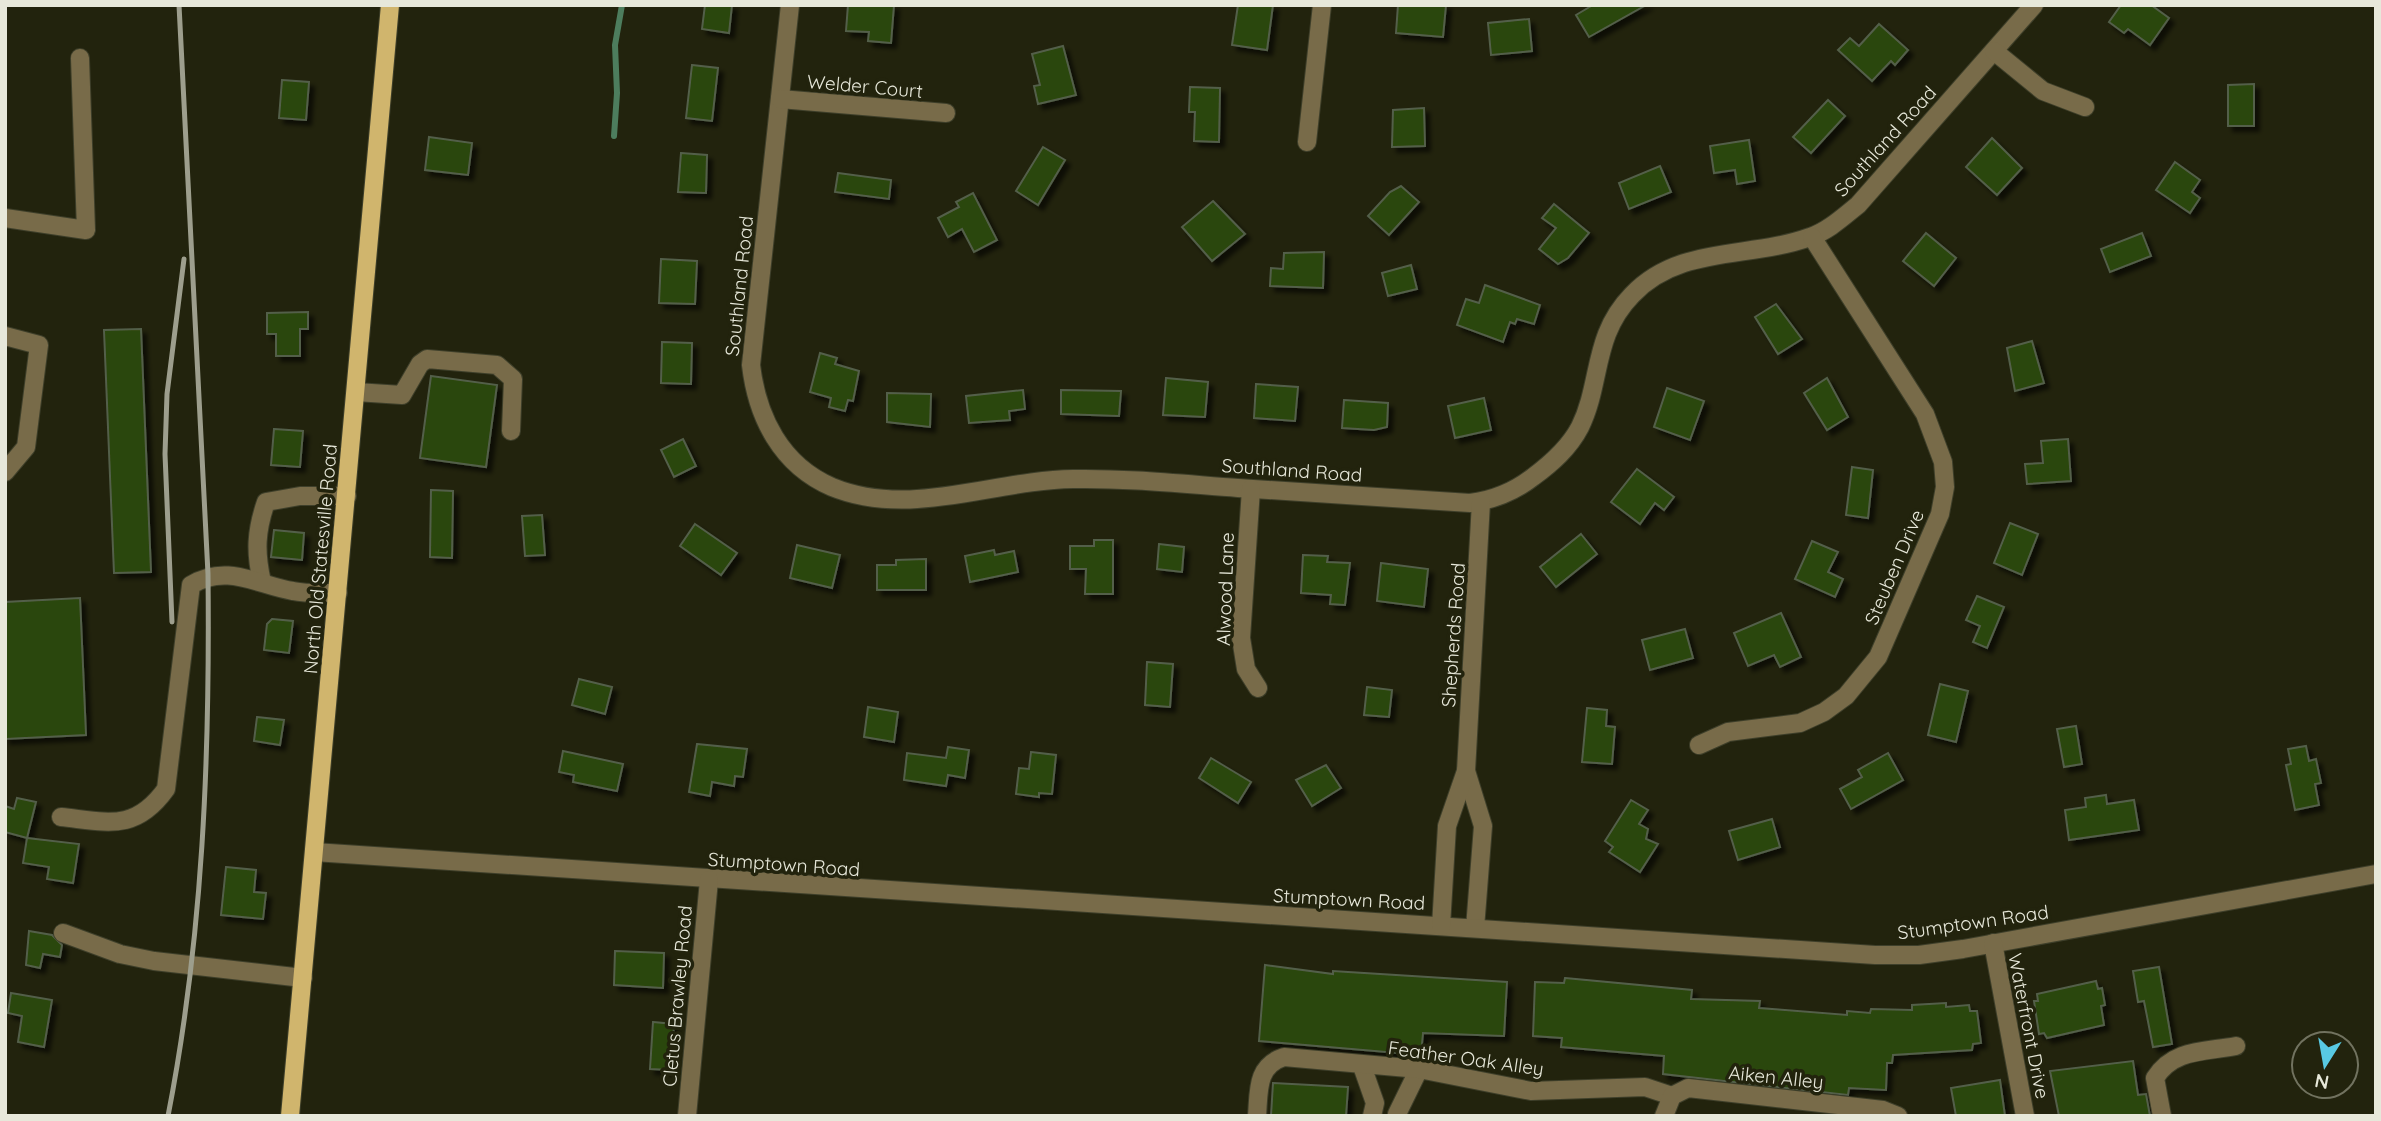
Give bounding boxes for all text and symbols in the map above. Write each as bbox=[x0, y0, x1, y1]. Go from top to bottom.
street label: Welder Court bbox=[806, 69, 924, 103]
street label: Southland Road bbox=[1829, 81, 1941, 201]
street label: Southland Road bbox=[720, 215, 758, 357]
street label: North Old Statesville Road bbox=[298, 443, 342, 675]
street label: Southland Road bbox=[1221, 453, 1363, 487]
street label: Steuben Drive bbox=[1859, 506, 1929, 628]
street label: Alwood Lane bbox=[1211, 532, 1239, 646]
street label: Shepherds Road bbox=[1436, 562, 1470, 708]
street label: Stumptown Road bbox=[707, 847, 861, 881]
street label: Stumptown Road bbox=[1272, 883, 1426, 915]
street label: Stumptown Road bbox=[1896, 900, 2050, 944]
street label: Cletus Brawley Road bbox=[657, 904, 697, 1088]
street label: Waterfront Drive bbox=[2003, 951, 2055, 1101]
north arrow bbox=[2290, 1030, 2360, 1100]
street label: Feather Oak Alley bbox=[1387, 1035, 1545, 1081]
street label: Aiken Alley bbox=[1727, 1060, 1825, 1094]
text: N bbox=[2313, 1069, 2331, 1095]

